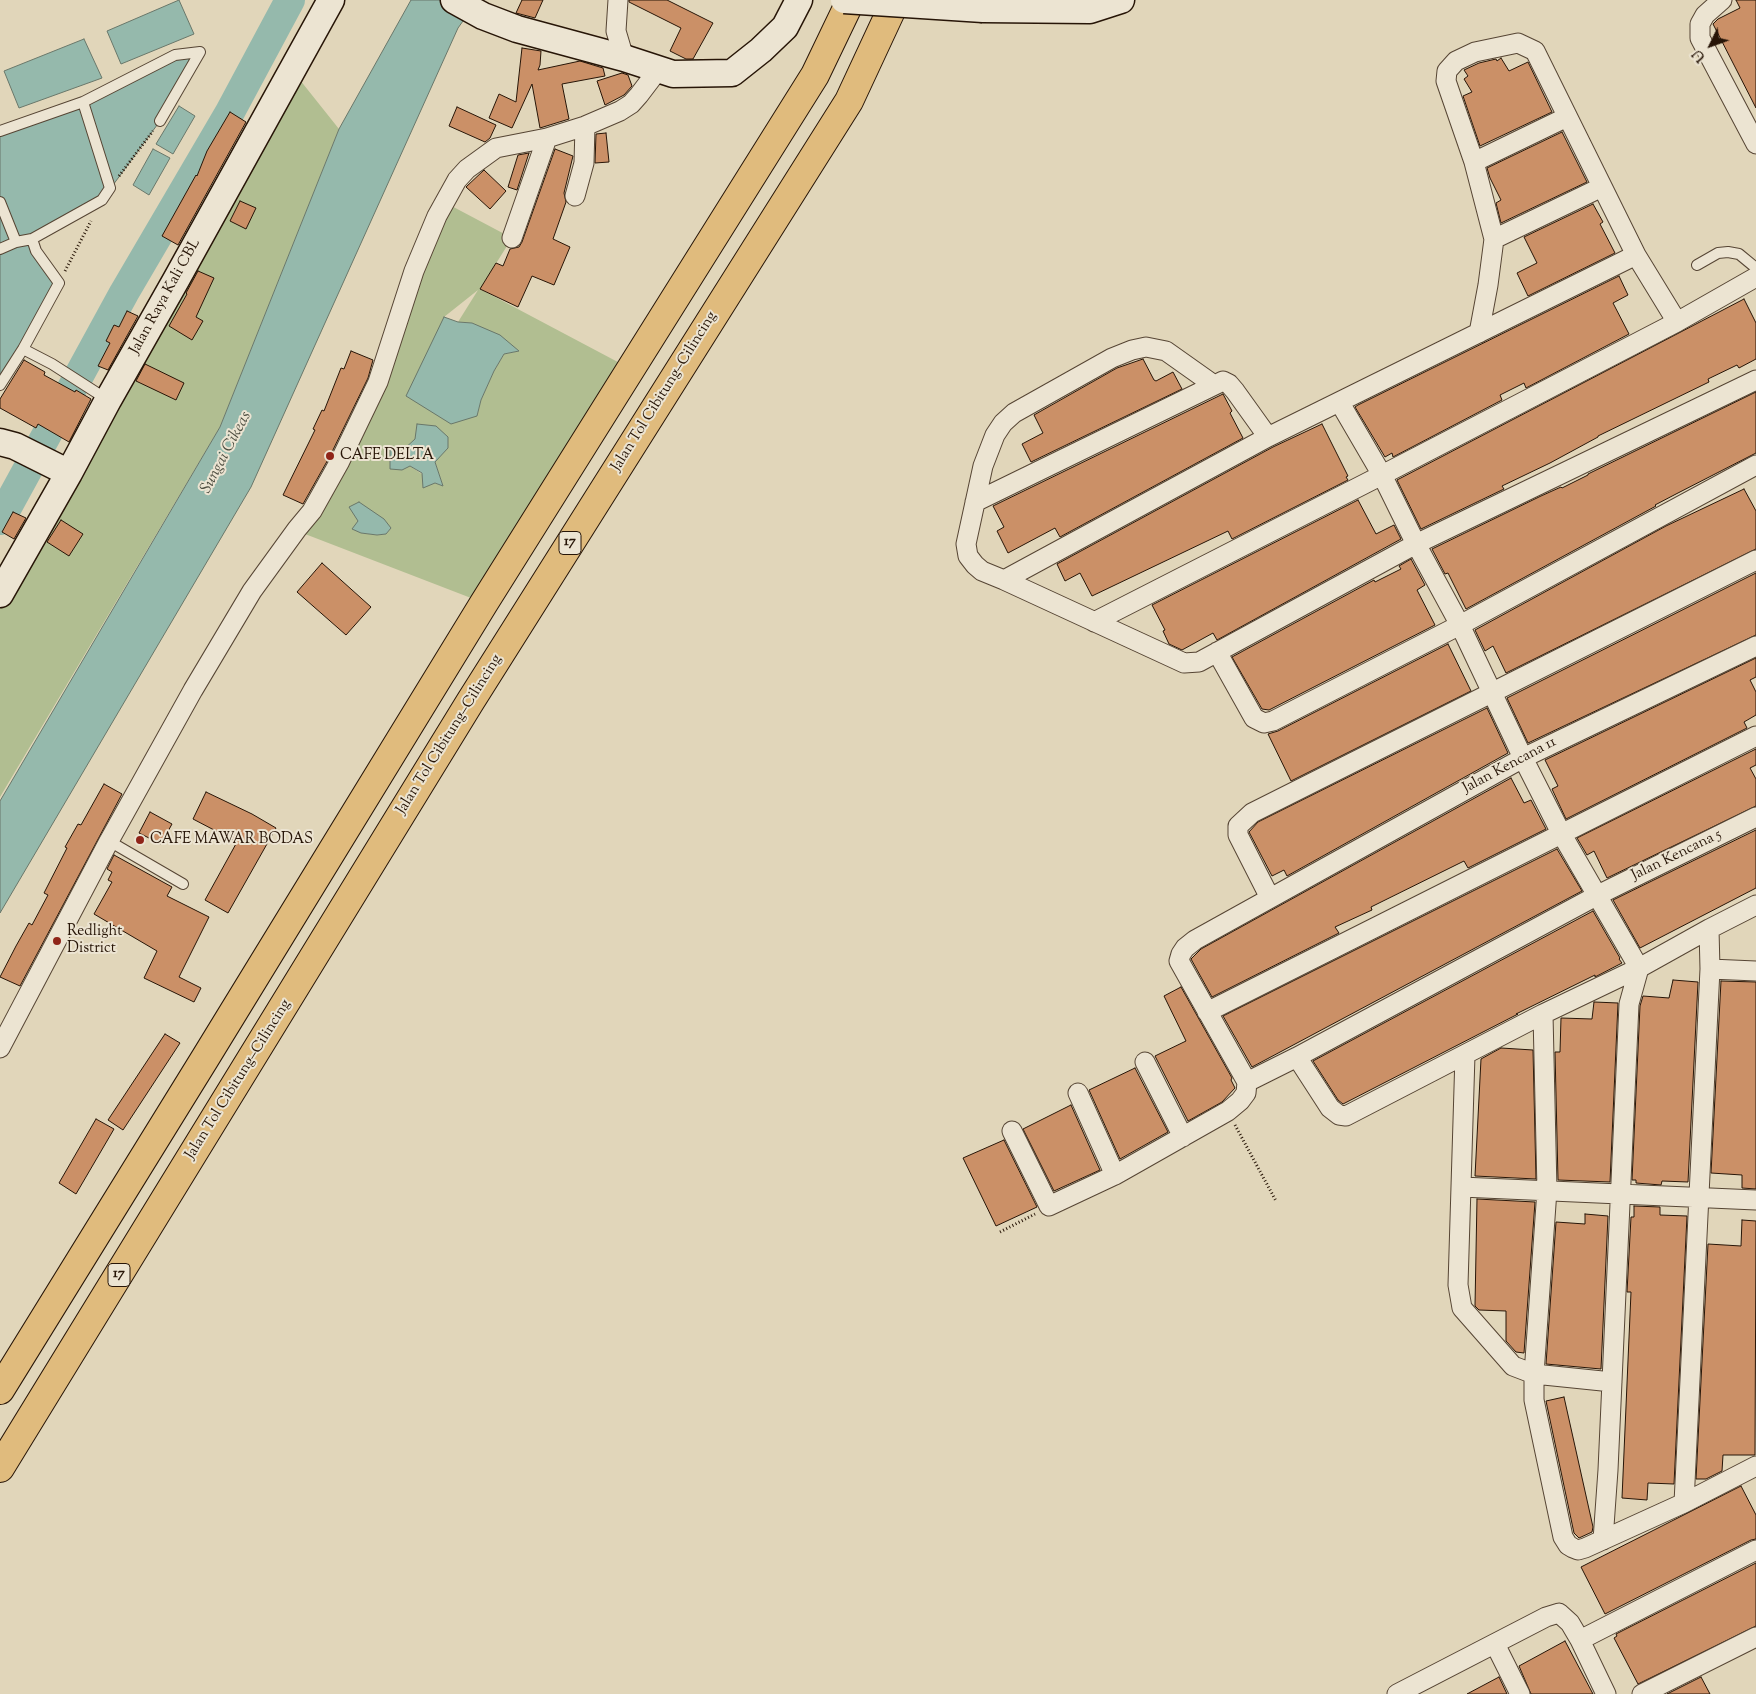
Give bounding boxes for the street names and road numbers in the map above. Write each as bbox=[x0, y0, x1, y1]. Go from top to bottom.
street label: Jalan Raya Kali CBL bbox=[127, 236, 205, 358]
street label: Jalan Tol Cibitung–Cilincing bbox=[608, 309, 722, 475]
road number: 17 bbox=[559, 532, 581, 554]
street label: Jalan Tol Cibitung–Cilincing bbox=[393, 652, 507, 818]
street label: Jalan Kencana 11 bbox=[1460, 734, 1560, 798]
street label: Jalan Kencana 5 bbox=[1629, 826, 1725, 886]
street label: Jalan Tol Cibitung–Cilincing bbox=[182, 997, 296, 1163]
road number: 17 bbox=[108, 1264, 130, 1286]

